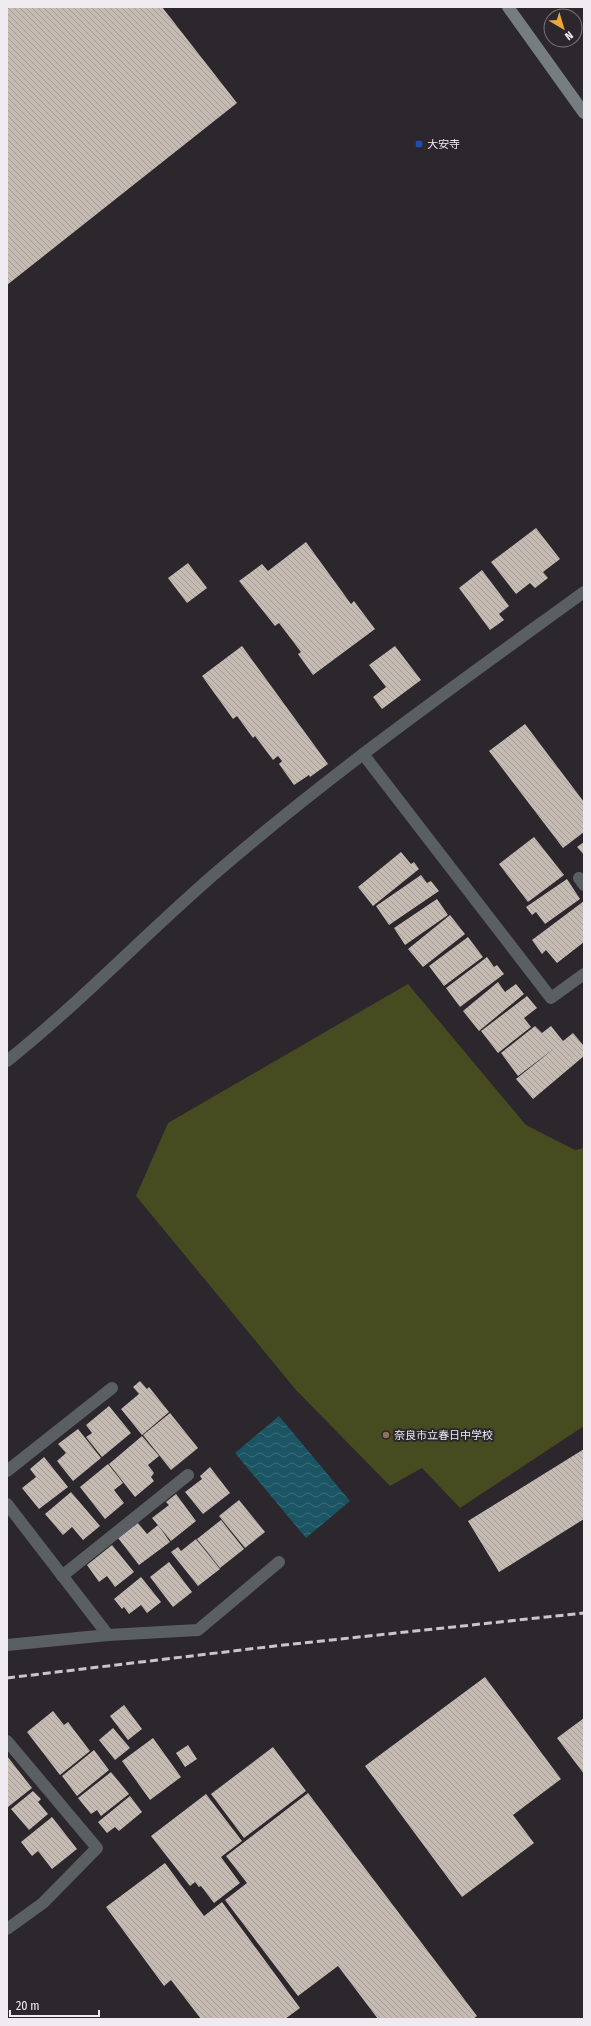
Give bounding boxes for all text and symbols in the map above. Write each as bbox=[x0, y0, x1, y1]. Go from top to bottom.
north arrow bbox=[543, 8, 583, 48]
text: N bbox=[562, 28, 575, 43]
place label: 大安寺 bbox=[427, 138, 460, 151]
marker: 大安寺 bbox=[414, 139, 424, 149]
place label: 奈良市立春日中学校 bbox=[394, 1429, 493, 1442]
marker: 奈良市立春日中学校 bbox=[381, 1430, 391, 1440]
scale bar bbox=[10, 1992, 99, 2018]
text: 20 m bbox=[16, 1999, 40, 2013]

